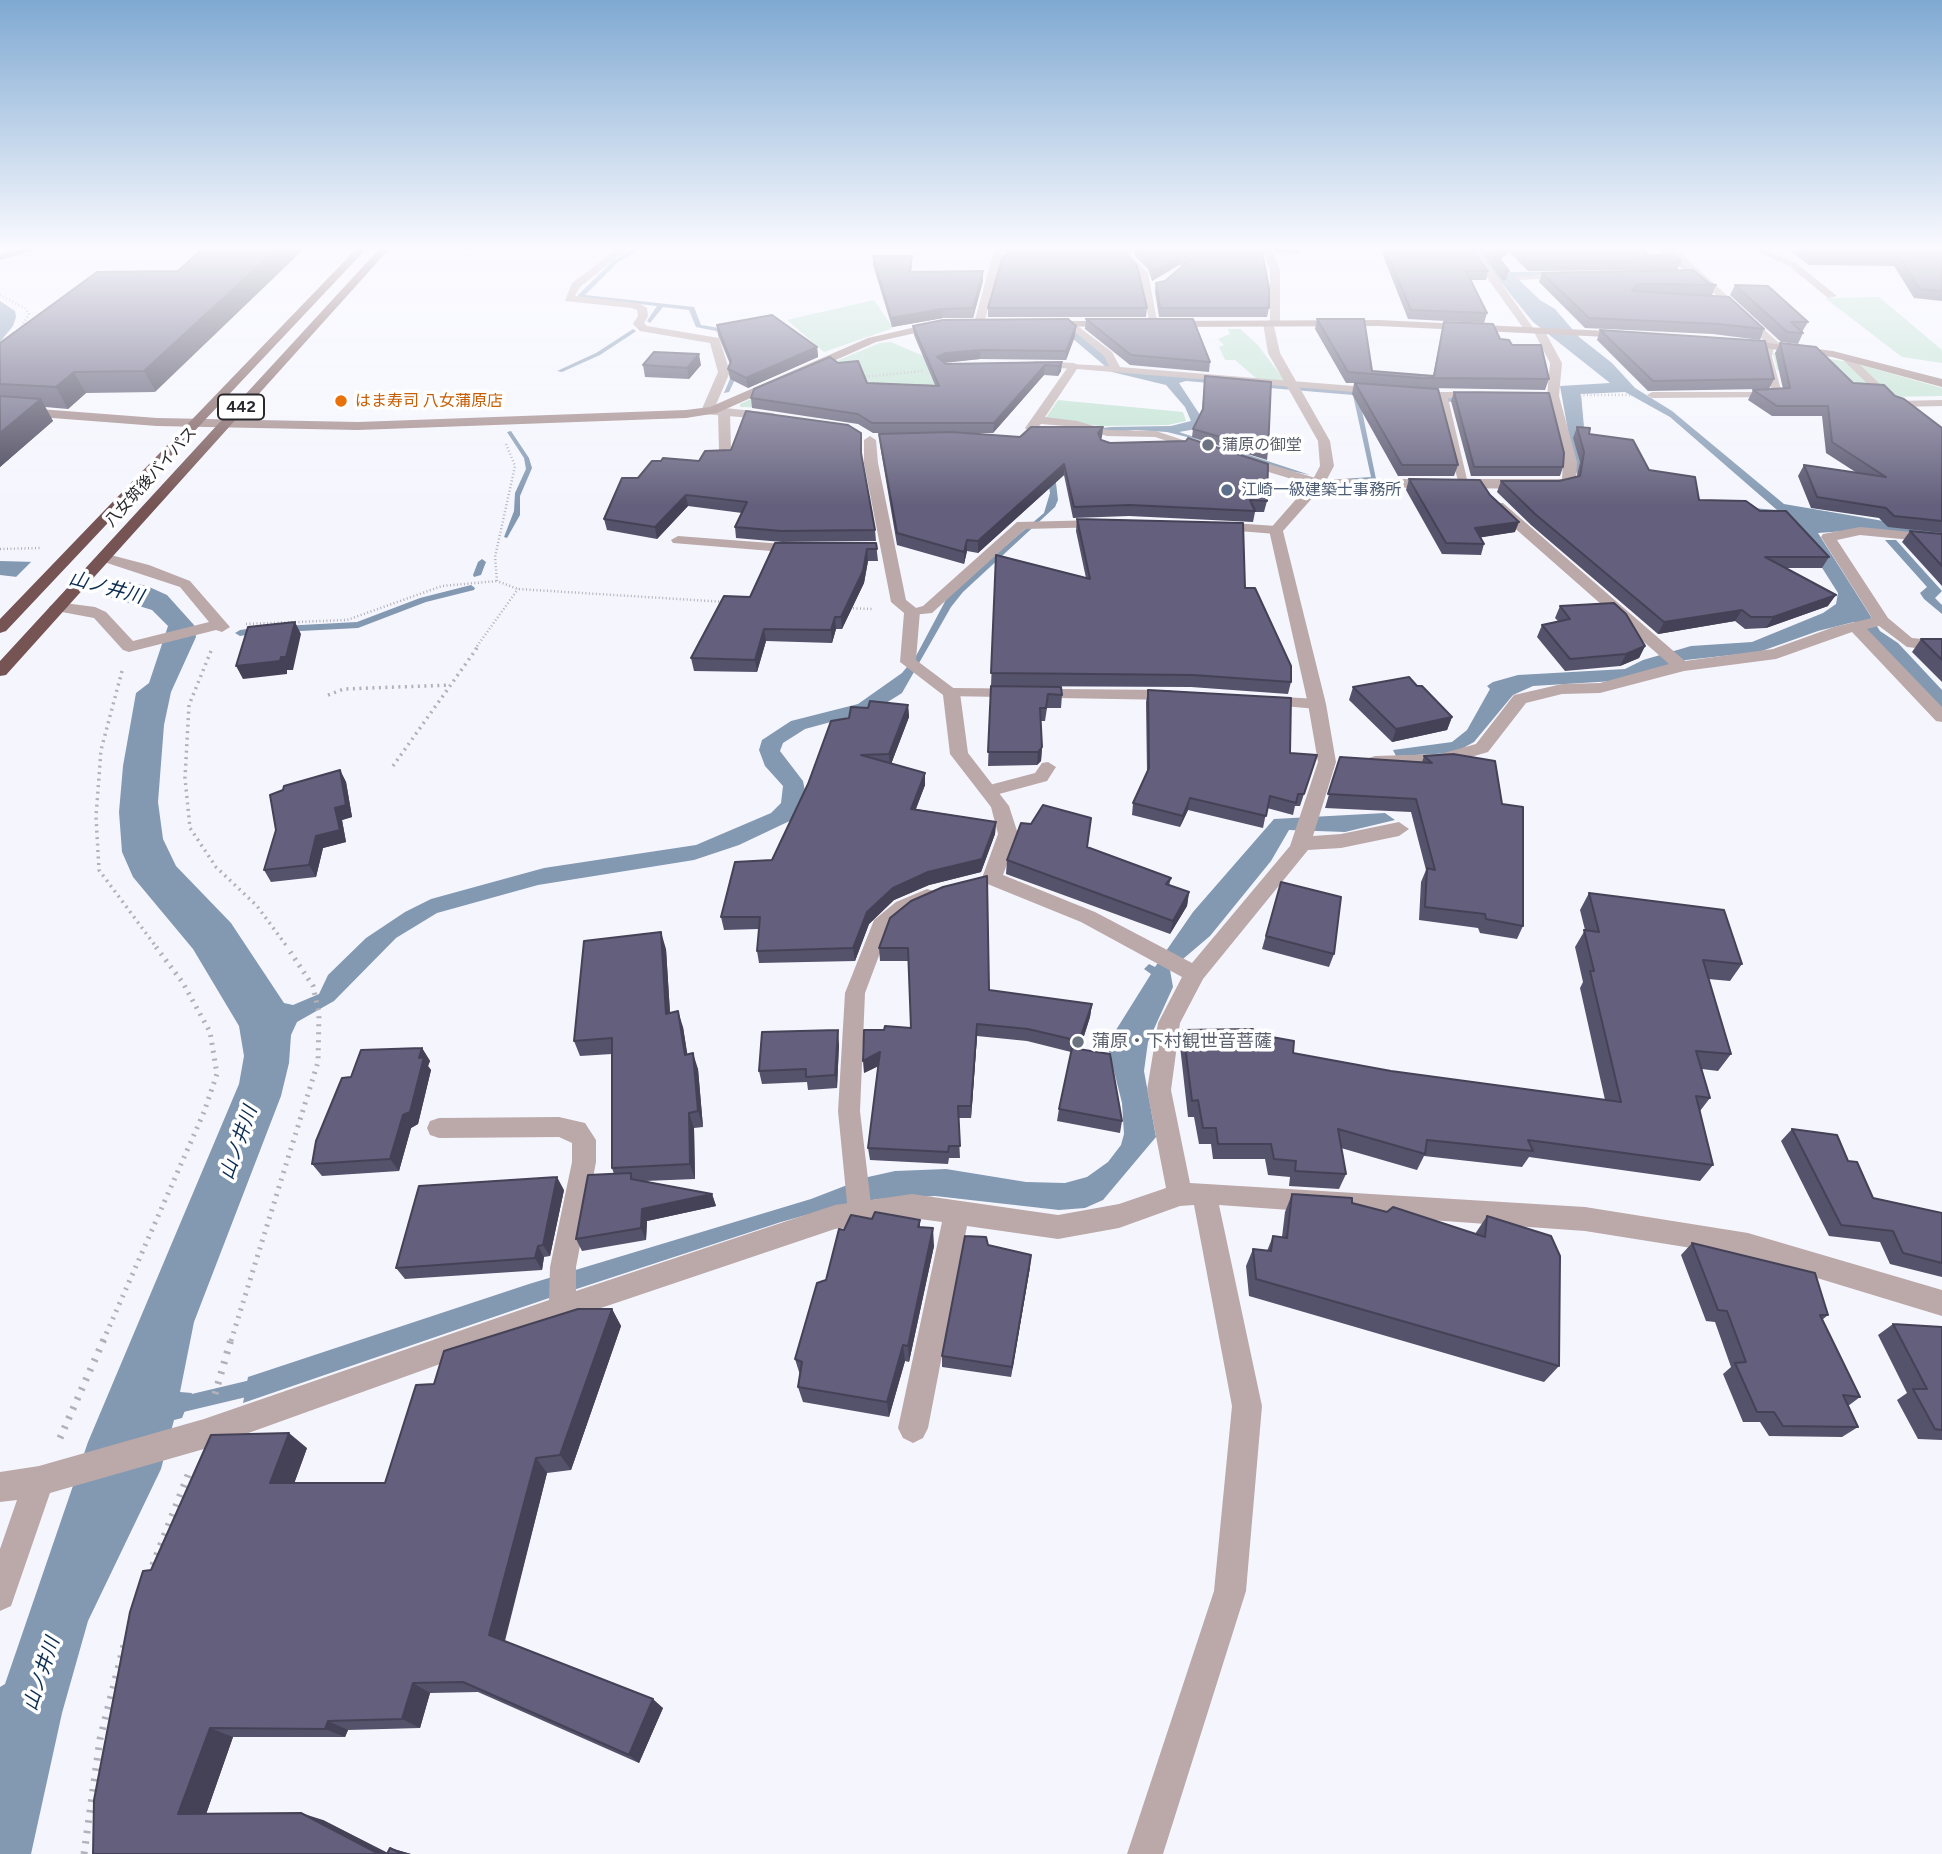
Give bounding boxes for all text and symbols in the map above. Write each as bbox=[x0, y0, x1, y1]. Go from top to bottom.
place label: はま寿司 八女蒲原店 bbox=[355, 391, 503, 411]
marker: はま寿司 八女蒲原店 bbox=[333, 393, 349, 409]
road number: 442 bbox=[218, 394, 264, 420]
street label: 八女筑後バイパス bbox=[101, 423, 201, 531]
place label: 蒲原の御堂 bbox=[1222, 435, 1302, 455]
marker: 蒲原の御堂 bbox=[1200, 437, 1216, 453]
place label: 江崎一級建築士事務所 bbox=[1241, 480, 1401, 500]
marker: 江崎一級建築士事務所 bbox=[1219, 482, 1235, 498]
water label: 山ノ井川 bbox=[66, 567, 146, 609]
place label: 蒲原・下村観世音菩薩 bbox=[1092, 1031, 1272, 1053]
marker: 蒲原・下村観世音菩薩 bbox=[1070, 1034, 1086, 1050]
water label: 山ノ井川 bbox=[216, 1103, 262, 1183]
water label: 山ノ井川 bbox=[19, 1634, 65, 1714]

